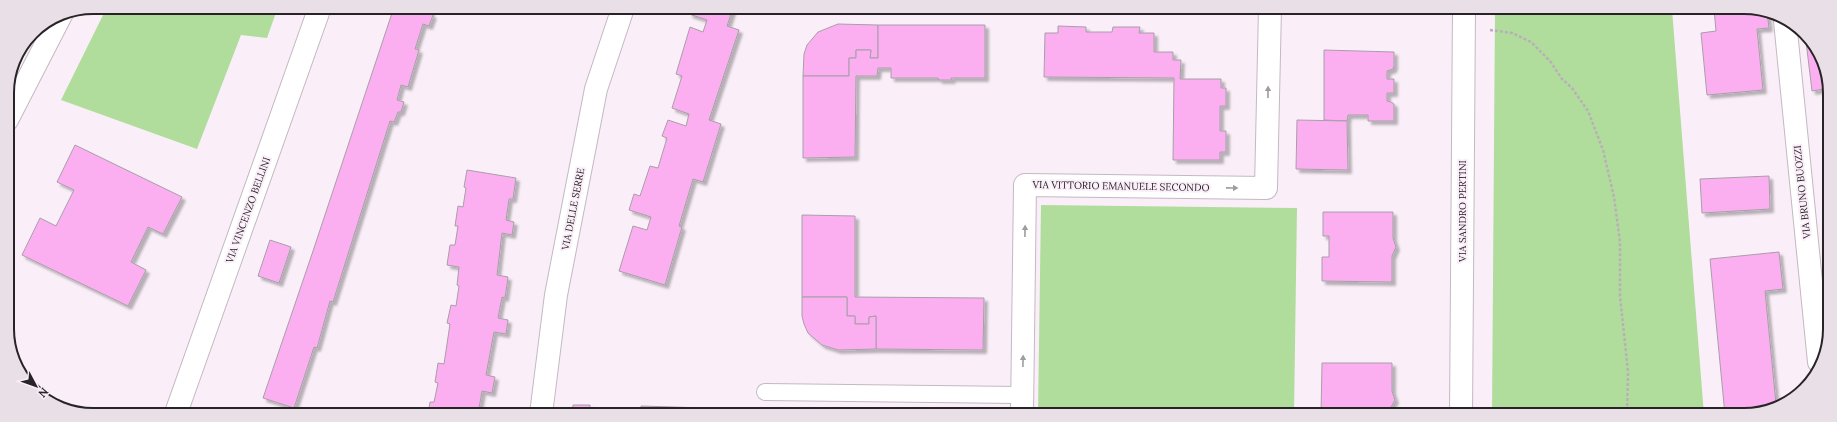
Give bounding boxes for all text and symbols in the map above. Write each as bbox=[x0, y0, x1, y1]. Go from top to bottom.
one-way arrow bbox=[1265, 85, 1271, 98]
street label: VIA BRUNO BUOZZI bbox=[1791, 145, 1813, 240]
street label: VIA VINCENZO BELLINI bbox=[222, 155, 273, 266]
street label: VIA SANDRO PERTINI bbox=[1456, 160, 1469, 263]
street label: VIA DELLE SERRE bbox=[558, 167, 587, 252]
street label: VIA VITTORIO EMANUELE SECONDO bbox=[1031, 178, 1210, 194]
one-way arrow bbox=[1226, 185, 1239, 191]
one-way arrow bbox=[1021, 225, 1028, 237]
one-way arrow bbox=[1019, 355, 1026, 367]
north arrow bbox=[16, 366, 56, 406]
text: N bbox=[35, 385, 52, 401]

